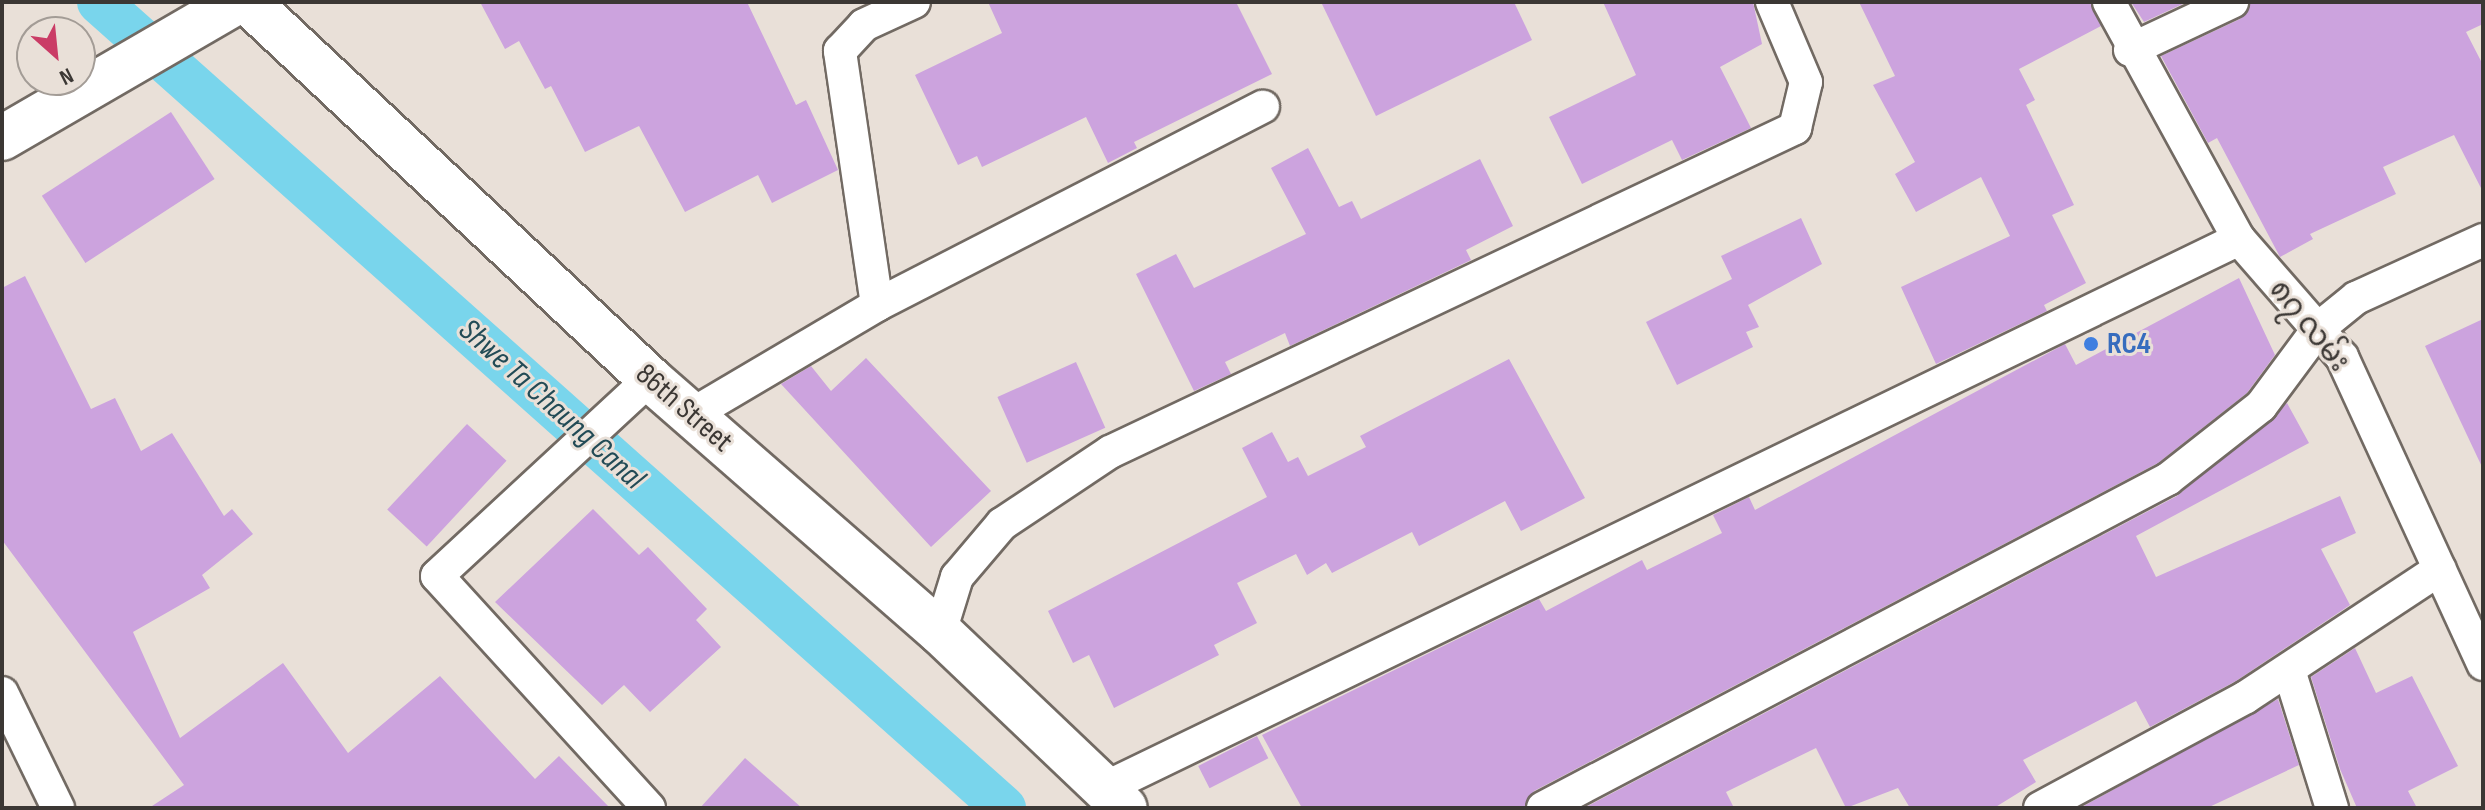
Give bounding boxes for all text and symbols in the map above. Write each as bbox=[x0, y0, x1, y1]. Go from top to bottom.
north arrow bbox=[16, 16, 96, 96]
text: N bbox=[55, 61, 78, 91]
street label: ၈၇ လမ်း bbox=[2261, 273, 2357, 379]
water label: Shwe Ta Chaung Canal bbox=[450, 311, 652, 499]
place label: RC4 bbox=[2107, 326, 2151, 362]
marker: RC4 bbox=[2082, 335, 2100, 353]
street label: 86th Street bbox=[628, 356, 740, 460]

